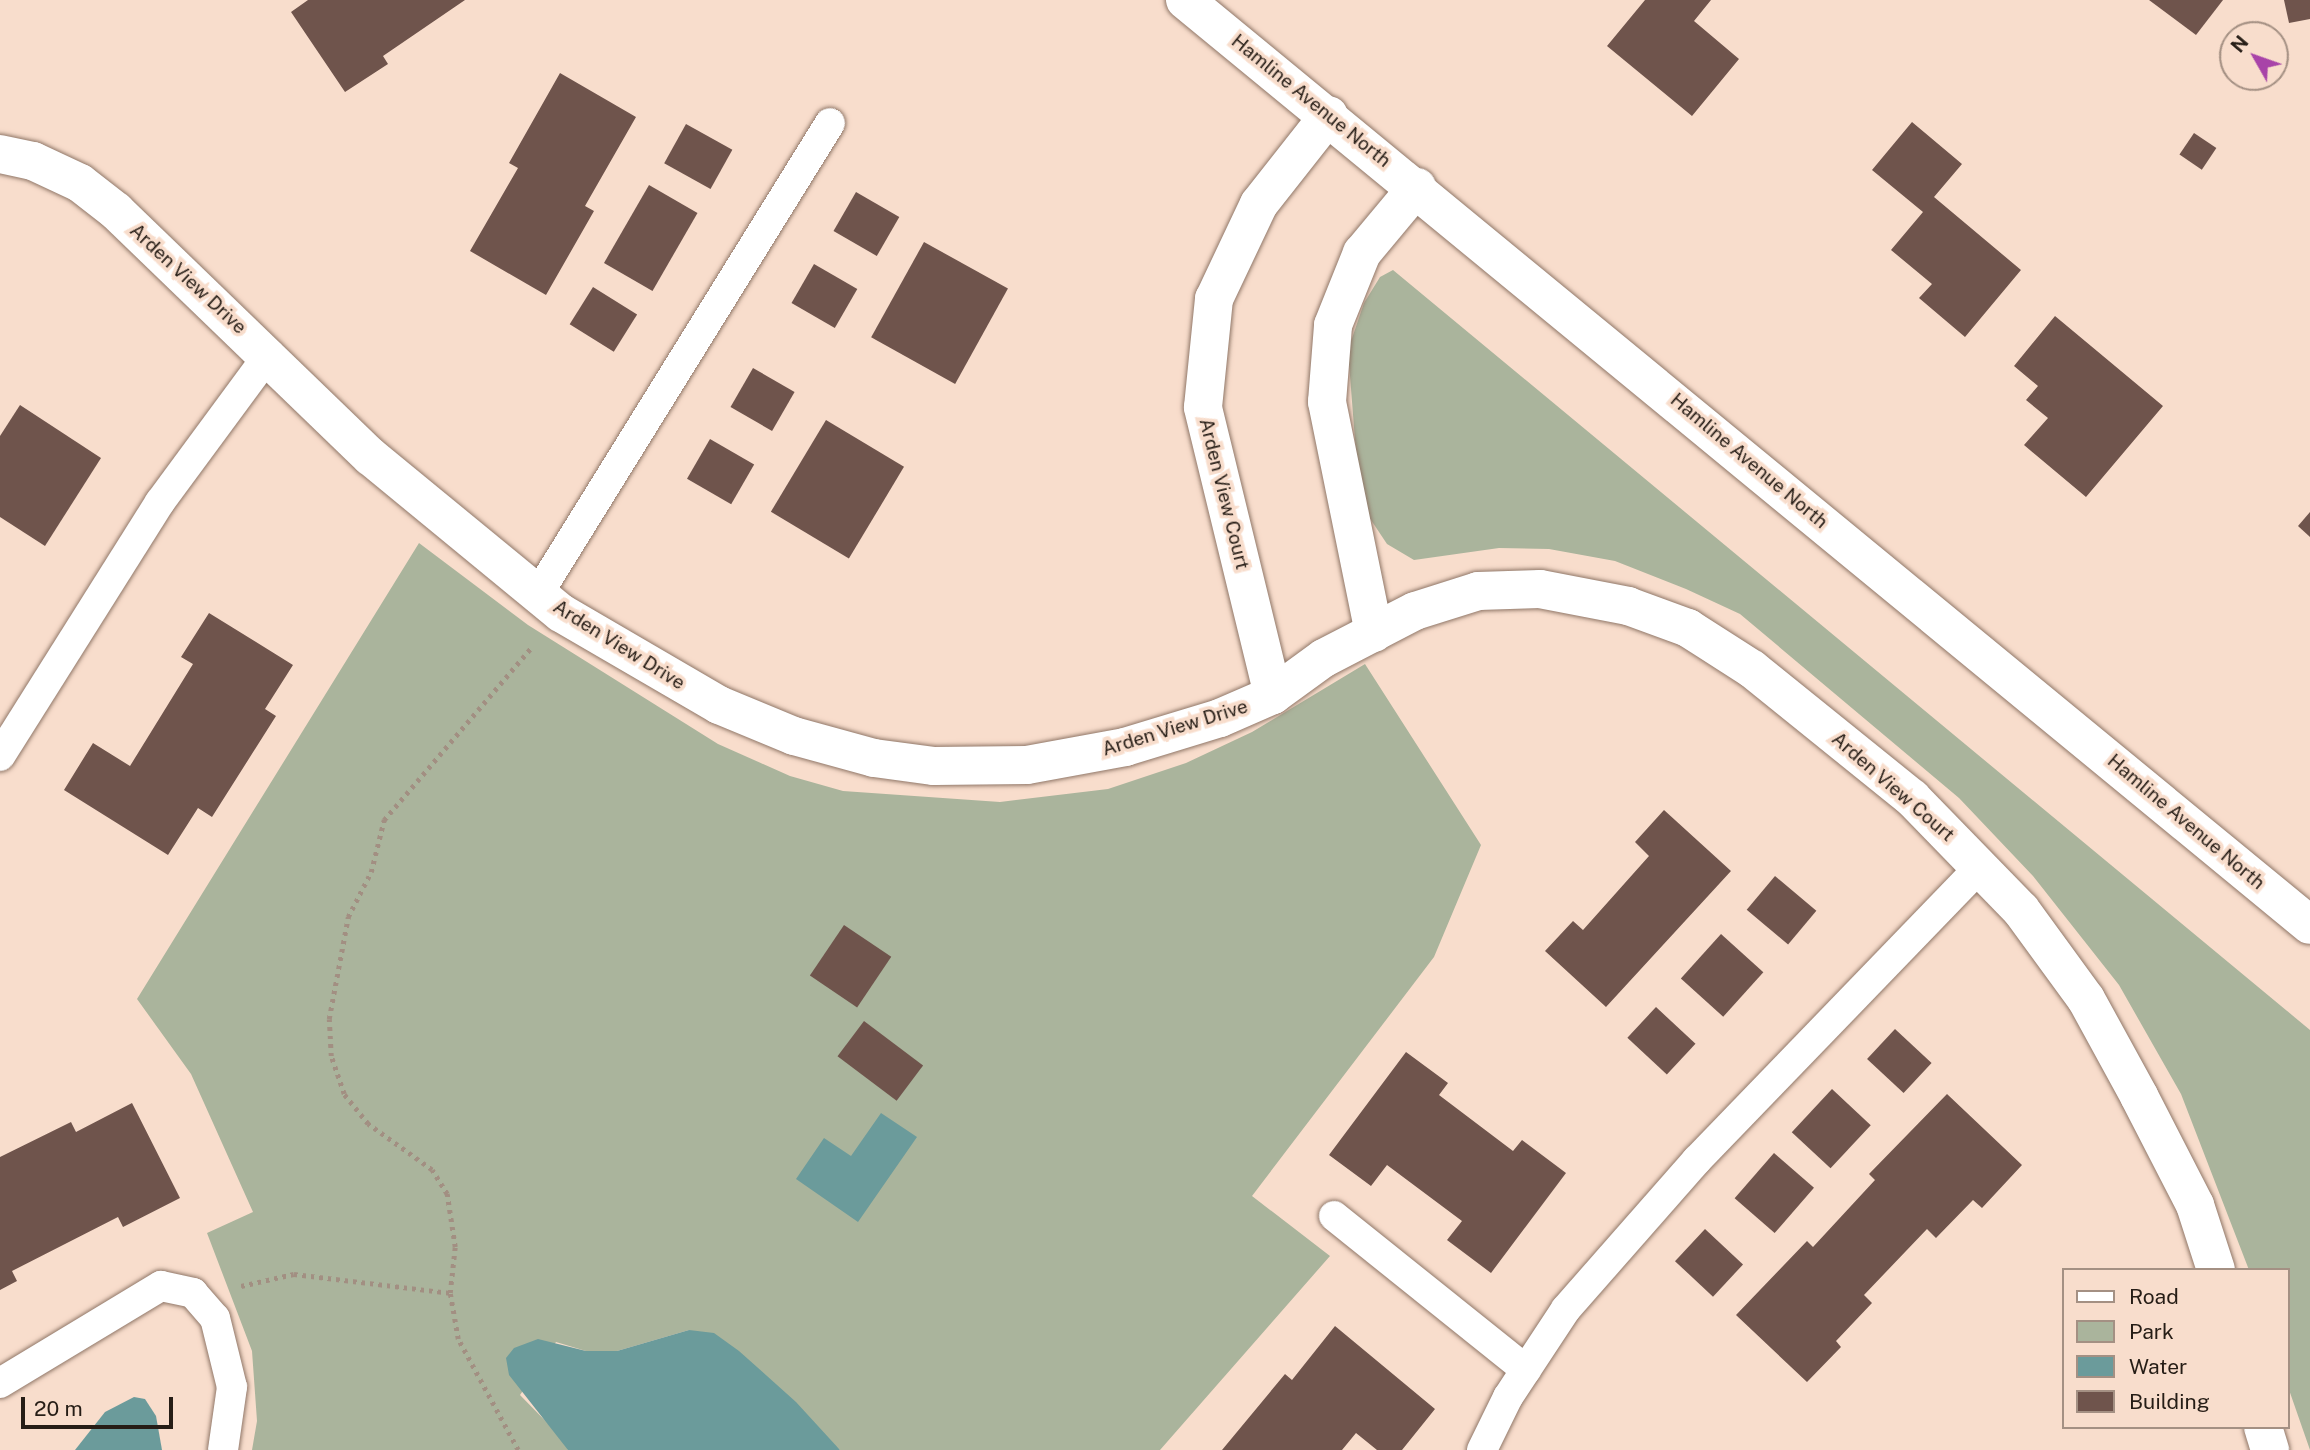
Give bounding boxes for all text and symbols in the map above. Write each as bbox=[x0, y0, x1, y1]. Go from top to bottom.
north arrow bbox=[2219, 21, 2289, 91]
street label: Hamline Avenue North bbox=[1227, 30, 1395, 172]
text: N bbox=[2226, 31, 2253, 57]
street label: Arden View Drive bbox=[125, 219, 251, 339]
street label: Hamline Avenue North bbox=[1666, 388, 1832, 534]
street label: Arden View Court bbox=[1194, 416, 1254, 572]
street label: Arden View Drive bbox=[549, 595, 689, 695]
street label: Arden View Drive bbox=[1099, 695, 1251, 761]
street label: Arden View Court bbox=[1827, 727, 1959, 847]
street label: Hamline Avenue North bbox=[2103, 749, 2269, 895]
legend bbox=[2062, 1268, 2289, 1429]
text: Road bbox=[2129, 1284, 2179, 1309]
text: Park bbox=[2129, 1319, 2174, 1344]
text: Water bbox=[2129, 1354, 2187, 1379]
scale bar bbox=[24, 1384, 177, 1428]
text: Building bbox=[2129, 1389, 2210, 1414]
text: 20 m bbox=[34, 1396, 83, 1421]

